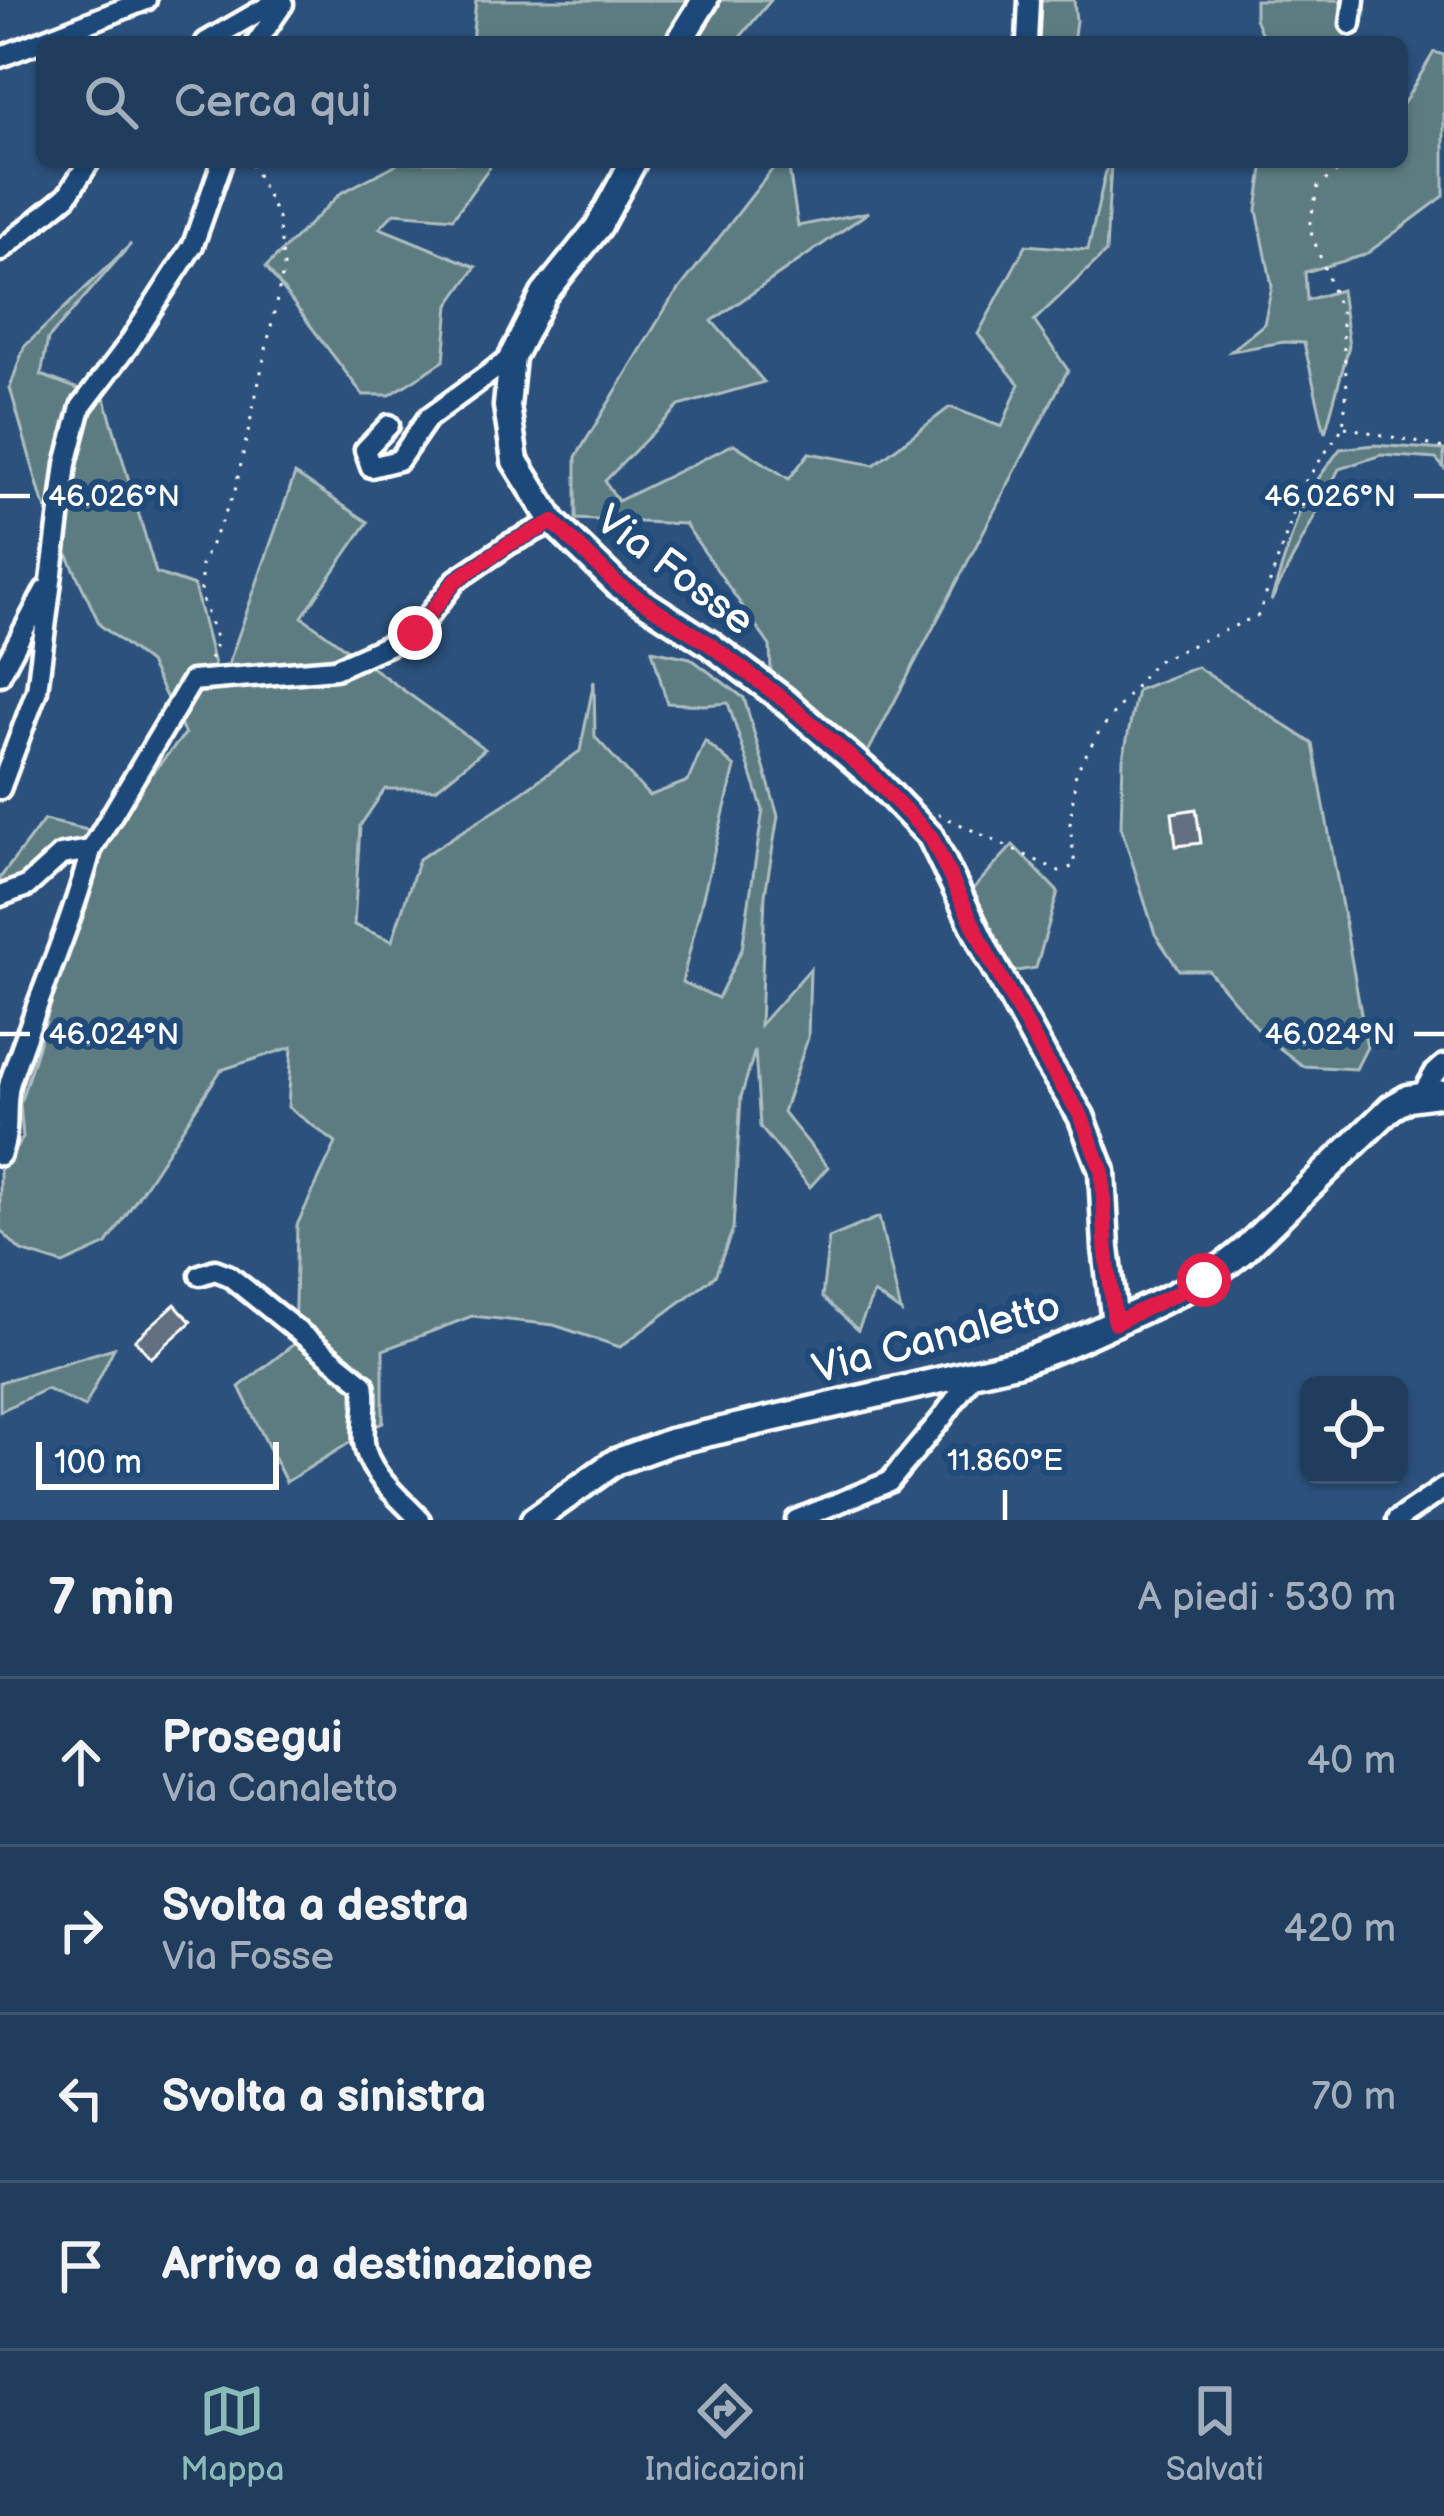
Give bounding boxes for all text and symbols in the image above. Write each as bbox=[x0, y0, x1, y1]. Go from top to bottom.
search box bbox=[36, 36, 1408, 168]
icon: search bbox=[78, 69, 144, 135]
text: Cerca qui bbox=[174, 75, 371, 130]
text: 46.026°N bbox=[48, 479, 180, 515]
text: 46.026°N bbox=[1264, 479, 1396, 515]
street label: Via Fosse bbox=[585, 495, 764, 647]
route end bbox=[388, 606, 442, 660]
text: 46.024°N bbox=[49, 1017, 179, 1053]
text: 46.024°N bbox=[1265, 1017, 1395, 1053]
route start bbox=[1177, 1253, 1231, 1307]
street label: Via Canaletto bbox=[807, 1281, 1066, 1396]
map controls bbox=[1300, 1376, 1408, 1484]
button: locate bbox=[1300, 1376, 1408, 1484]
scale bar bbox=[36, 1436, 279, 1489]
text: 100 m bbox=[54, 1443, 142, 1483]
text: 11.860°E bbox=[947, 1443, 1063, 1479]
text: 7 min bbox=[48, 1568, 174, 1629]
text: A piedi · 530 m bbox=[1138, 1575, 1396, 1622]
text: Prosegui bbox=[162, 1711, 343, 1766]
icon: ahead bbox=[48, 1729, 114, 1795]
text: 40 m bbox=[1306, 1738, 1396, 1785]
text: Via Canaletto bbox=[162, 1766, 398, 1813]
text: Svolta a destra bbox=[162, 1879, 469, 1934]
icon: right bbox=[48, 1897, 114, 1963]
text: 420 m bbox=[1283, 1906, 1396, 1953]
text: Via Fosse bbox=[162, 1934, 334, 1981]
icon: left bbox=[48, 2065, 114, 2131]
text: Svolta a sinistra bbox=[162, 2070, 486, 2125]
text: 70 m bbox=[1311, 2074, 1396, 2121]
icon: arrive bbox=[48, 2233, 114, 2299]
text: Arrivo a destinazione bbox=[162, 2238, 593, 2293]
tab: Mappa bbox=[180, 2378, 284, 2490]
tab: Indicazioni bbox=[645, 2378, 805, 2490]
tab: Salvati bbox=[1166, 2378, 1264, 2490]

